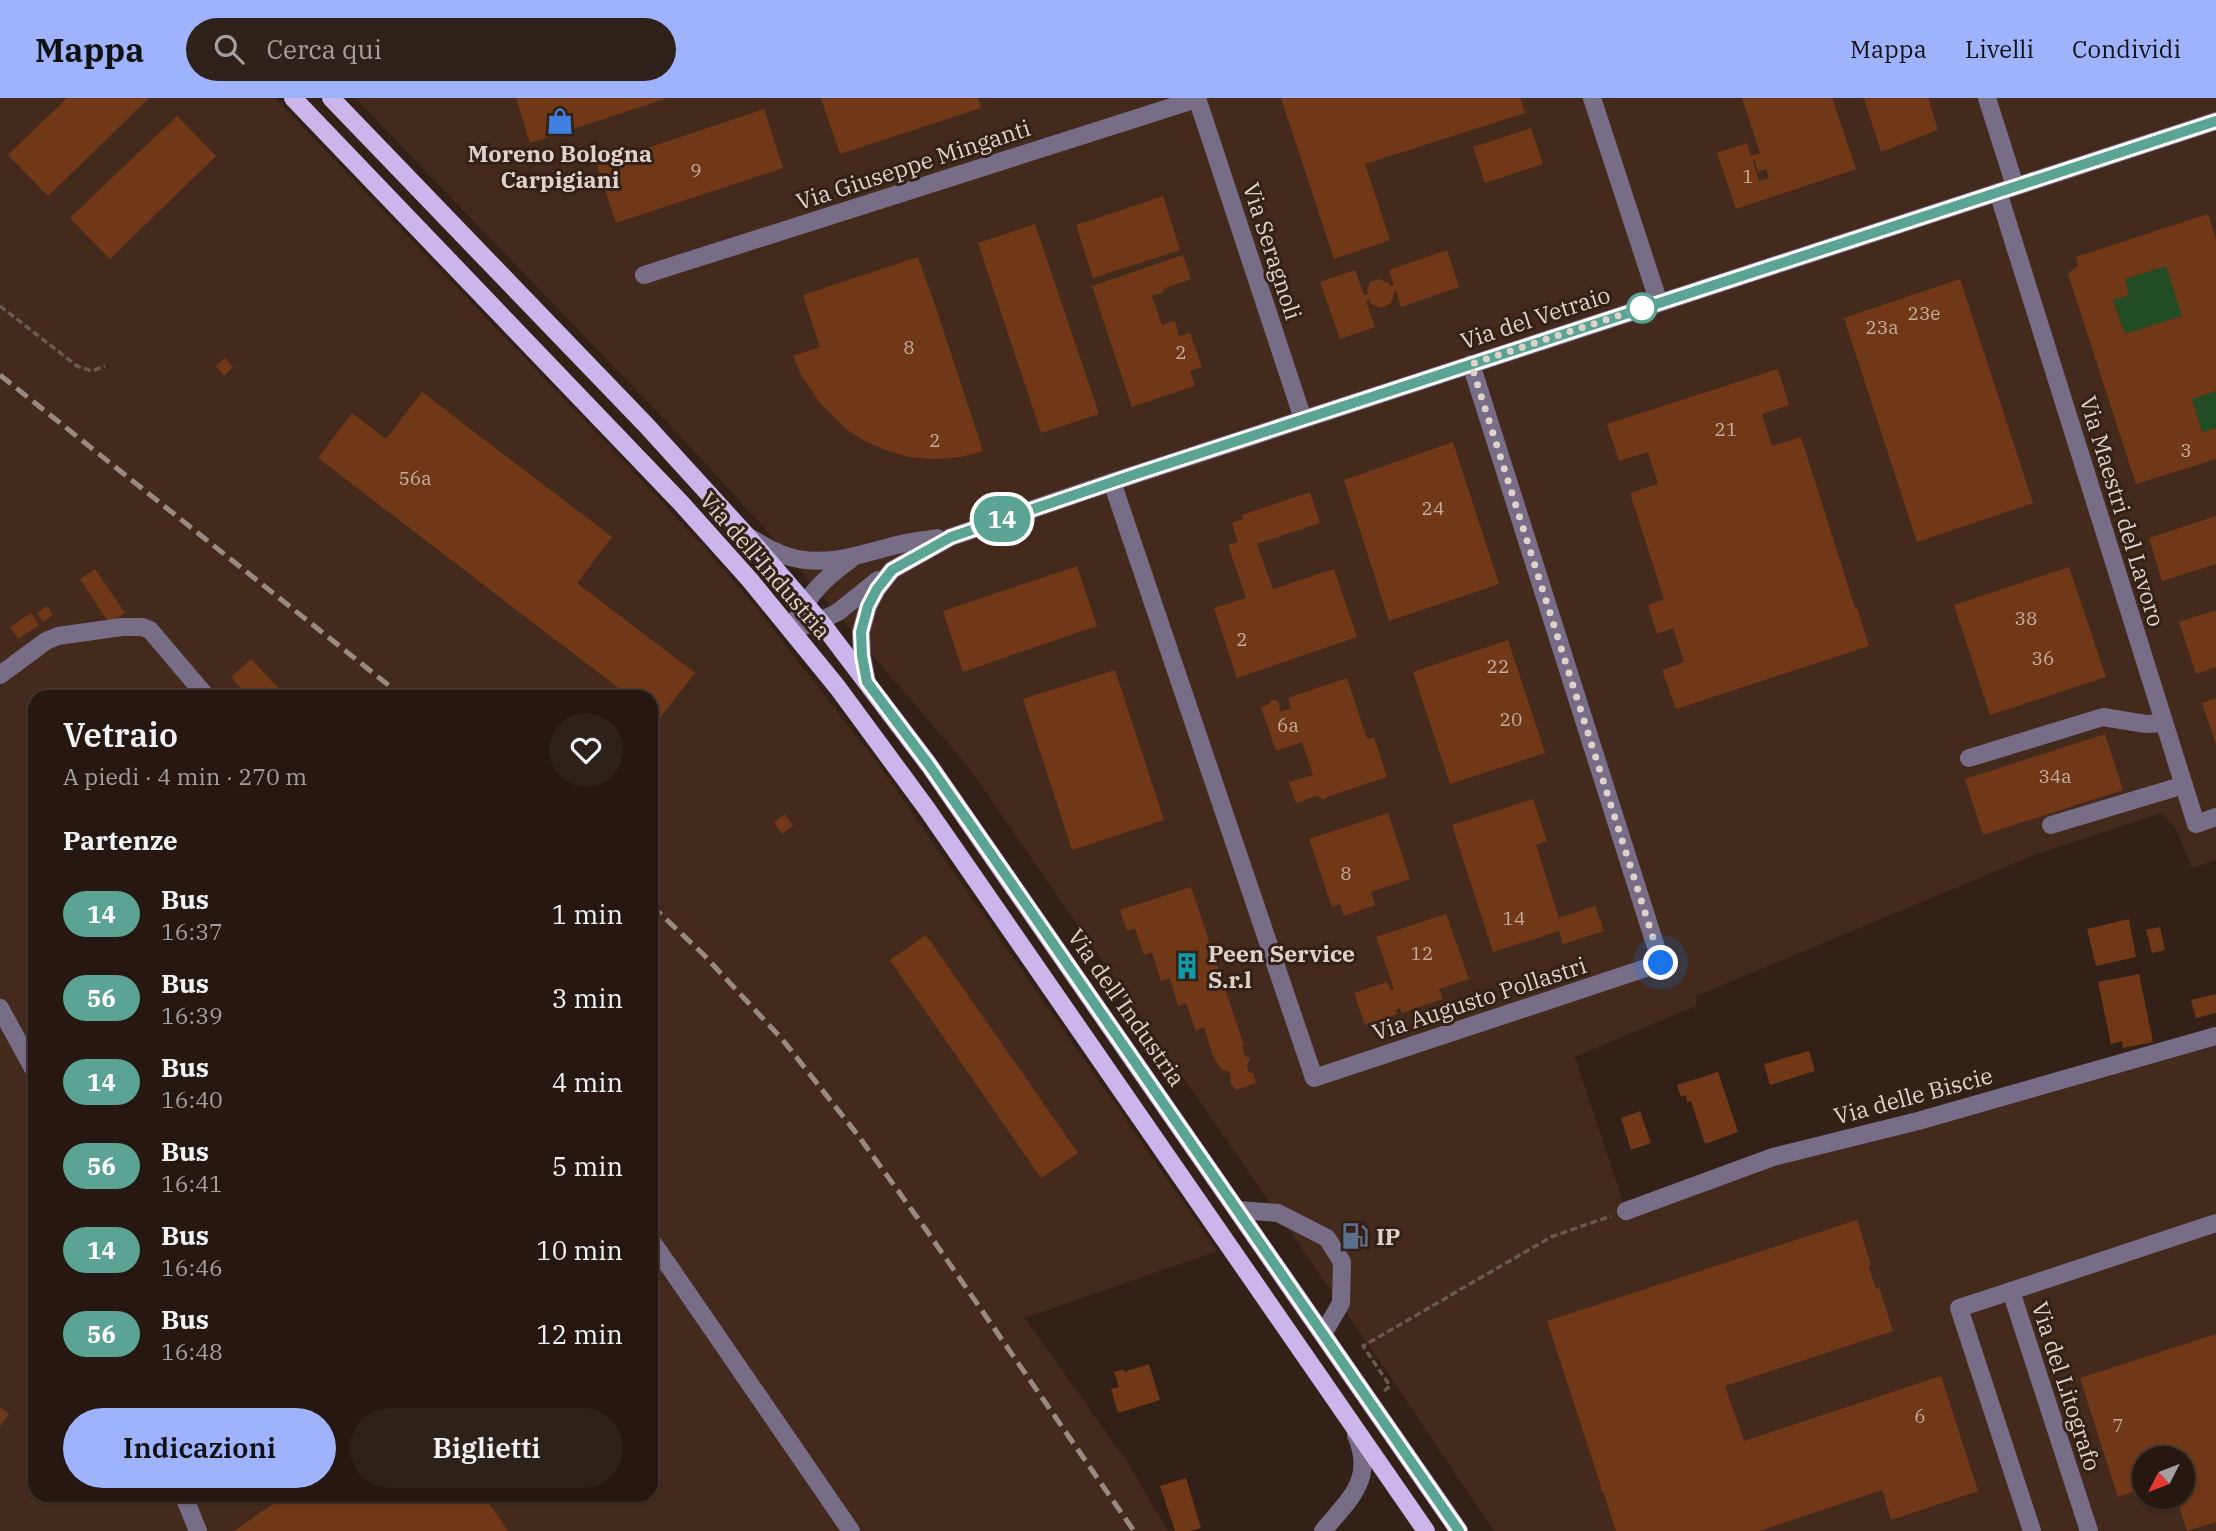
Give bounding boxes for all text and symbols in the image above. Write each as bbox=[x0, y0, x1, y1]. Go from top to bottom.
search box bbox=[186, 18, 676, 81]
text: Mappa bbox=[35, 28, 144, 71]
icon: search bbox=[210, 30, 248, 68]
text: Cerca qui bbox=[266, 32, 382, 66]
text: Mappa bbox=[1850, 33, 1927, 65]
text: Livelli bbox=[1965, 33, 2034, 65]
text: Condividi bbox=[2072, 33, 2181, 65]
shop icon: Moreno Bologna Carpigiani bbox=[545, 106, 575, 136]
street label: Via Giuseppe Minganti bbox=[792, 112, 1034, 216]
place label: Moreno Bologna Carpigiani bbox=[468, 138, 652, 194]
house number: 9 bbox=[690, 158, 702, 182]
house number: 1 bbox=[1742, 164, 1754, 188]
street label: Via Seragnoli bbox=[1237, 178, 1309, 324]
street label: Via del Vetraio bbox=[1456, 279, 1614, 355]
unlabelled marker bbox=[1627, 293, 1657, 323]
house number: 23e bbox=[1908, 301, 1940, 325]
house number: 23a bbox=[1865, 315, 1899, 339]
house number: 8 bbox=[903, 335, 915, 359]
house number: 2 bbox=[1175, 340, 1187, 364]
street label: Via Maestri del Lavoro bbox=[2074, 392, 2172, 630]
house number: 21 bbox=[1715, 417, 1737, 441]
house number: 2 bbox=[929, 428, 941, 452]
house number: 3 bbox=[2180, 438, 2192, 462]
house number: 56a bbox=[398, 466, 432, 490]
street label: Via dell'Industria bbox=[694, 485, 838, 645]
line badge: 14 bbox=[970, 496, 1034, 542]
house number: 24 bbox=[1422, 496, 1444, 520]
text: 14 bbox=[988, 503, 1016, 535]
house number: 38 bbox=[2015, 606, 2037, 630]
house number: 2 bbox=[1236, 627, 1248, 651]
house number: 36 bbox=[2032, 646, 2054, 670]
house number: 22 bbox=[1487, 654, 1509, 678]
house number: 20 bbox=[1500, 707, 1522, 731]
text: Vetraio bbox=[63, 713, 178, 756]
button: heart bbox=[549, 713, 623, 787]
house number: 6a bbox=[1277, 713, 1299, 737]
text: A piedi · 4 min · 270 m bbox=[63, 761, 307, 791]
house number: 34a bbox=[2038, 764, 2072, 788]
text: Partenze bbox=[63, 823, 178, 857]
house number: 8 bbox=[1340, 861, 1352, 885]
text: Bus bbox=[161, 882, 209, 916]
text: 1 min bbox=[552, 897, 623, 931]
text: 14 bbox=[87, 898, 116, 930]
house number: 14 bbox=[1503, 906, 1525, 930]
text: 16:37 bbox=[161, 916, 223, 946]
street label: Via dell'Industria bbox=[1061, 922, 1193, 1092]
place label: Peen Service S.r.l bbox=[1208, 938, 1355, 994]
house number: 12 bbox=[1411, 941, 1433, 965]
your location bbox=[1643, 945, 1678, 980]
street label: Via Augusto Pollastri bbox=[1368, 949, 1590, 1047]
building icon: Peen Service S.r.l bbox=[1172, 951, 1202, 981]
text: Bus bbox=[161, 966, 209, 1000]
text: 3 min bbox=[552, 981, 623, 1015]
text: 56 bbox=[87, 982, 116, 1014]
text: 16:39 bbox=[161, 1000, 223, 1030]
text: Bus bbox=[161, 1050, 209, 1084]
street label: Via delle Biscie bbox=[1830, 1059, 1996, 1131]
text: 4 min bbox=[552, 1065, 623, 1099]
text: 14 bbox=[87, 1066, 116, 1098]
text: 16:40 bbox=[161, 1084, 223, 1114]
text: Bus bbox=[161, 1134, 209, 1168]
text: 5 min bbox=[552, 1149, 623, 1183]
text: 56 bbox=[87, 1150, 116, 1182]
text: 16:41 bbox=[161, 1168, 223, 1198]
text: Bus bbox=[161, 1218, 209, 1252]
fuel station icon: IP bbox=[1340, 1221, 1370, 1251]
place label: IP bbox=[1376, 1221, 1401, 1251]
text: 10 min bbox=[536, 1233, 623, 1267]
text: 14 bbox=[87, 1234, 116, 1266]
text: 16:46 bbox=[161, 1252, 223, 1282]
street label: Via del Litografo bbox=[2025, 1298, 2109, 1474]
text: Bus bbox=[161, 1302, 209, 1336]
text: 12 min bbox=[536, 1317, 623, 1351]
text: 56 bbox=[87, 1318, 116, 1350]
text: 16:48 bbox=[161, 1336, 223, 1366]
house number: 6 bbox=[1914, 1404, 1926, 1428]
button: Indicazioni bbox=[63, 1408, 336, 1488]
button: Biglietti bbox=[350, 1408, 623, 1488]
house number: 7 bbox=[2112, 1413, 2124, 1437]
north arrow bbox=[2132, 1446, 2194, 1508]
map controls bbox=[2132, 1446, 2195, 1509]

